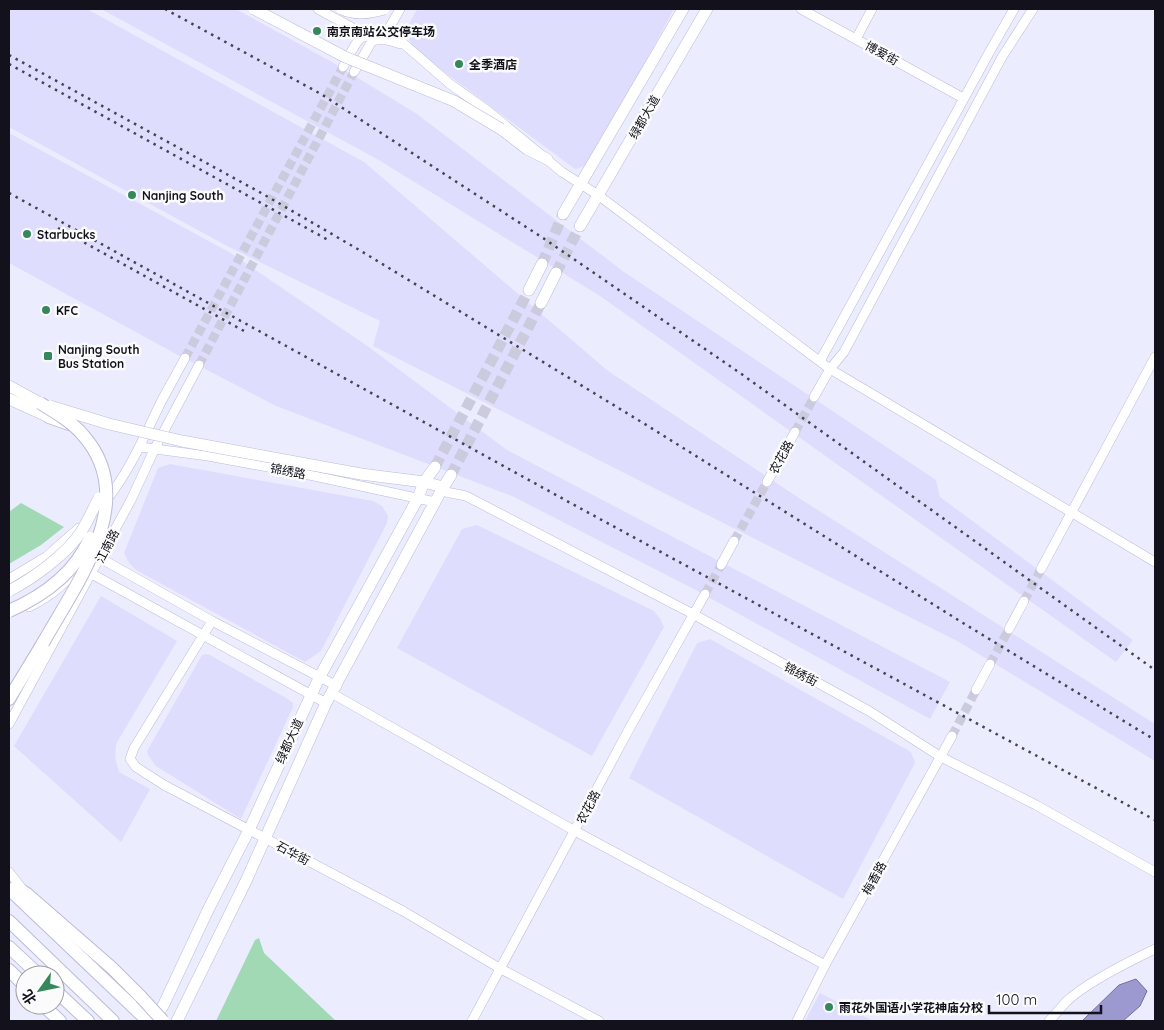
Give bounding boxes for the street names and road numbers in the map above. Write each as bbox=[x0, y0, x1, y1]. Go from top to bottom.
street label: 博爱街 bbox=[863, 38, 901, 68]
street label: 绿都大道 bbox=[626, 92, 662, 142]
street label: 农花路 bbox=[766, 438, 796, 476]
street label: 锦绣路 bbox=[269, 460, 307, 482]
street label: 江南路 bbox=[92, 527, 122, 565]
street label: 锦绣街 bbox=[782, 659, 820, 689]
street label: 绿都大道 bbox=[272, 716, 306, 766]
street label: 农花路 bbox=[573, 788, 603, 826]
street label: 石华街 bbox=[274, 838, 312, 868]
street label: 梅香路 bbox=[859, 859, 889, 897]

